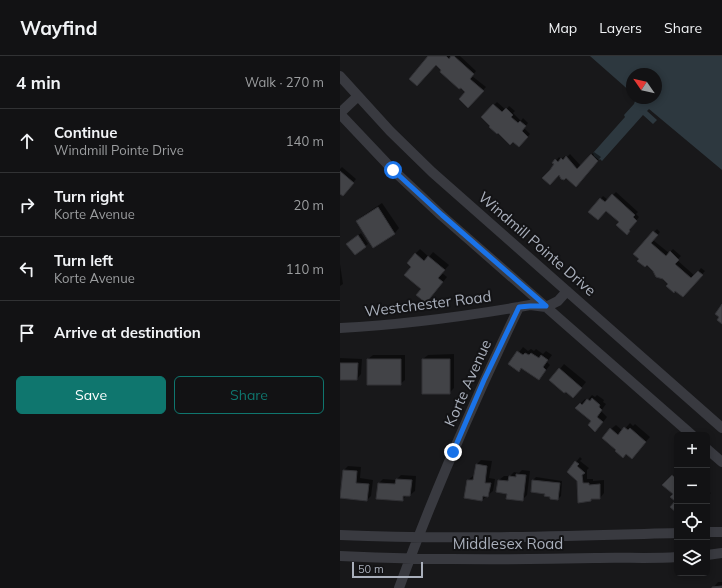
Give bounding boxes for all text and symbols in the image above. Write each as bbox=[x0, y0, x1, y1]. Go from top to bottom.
text: Wayfind bbox=[20, 16, 97, 40]
text: Map bbox=[548, 19, 577, 37]
text: Layers bbox=[599, 19, 642, 37]
text: Share bbox=[664, 19, 702, 37]
north arrow bbox=[626, 68, 662, 104]
text: 4 min bbox=[16, 72, 61, 93]
text: Walk · 270 m bbox=[245, 74, 324, 90]
text: Continue bbox=[54, 123, 117, 142]
icon: ahead bbox=[16, 130, 38, 152]
text: 140 m bbox=[286, 133, 324, 149]
text: Windmill Pointe Drive bbox=[54, 142, 184, 158]
route start bbox=[384, 161, 402, 179]
text: Turn right bbox=[54, 187, 124, 206]
street label: Windmill Pointe Drive bbox=[475, 187, 600, 300]
icon: right bbox=[16, 194, 38, 216]
text: 20 m bbox=[294, 197, 324, 213]
text: Korte Avenue bbox=[54, 206, 135, 222]
text: Turn left bbox=[54, 251, 113, 270]
icon: left bbox=[16, 258, 38, 280]
text: 110 m bbox=[286, 261, 324, 277]
text: Korte Avenue bbox=[54, 270, 135, 286]
street label: Westchester Road bbox=[363, 286, 492, 321]
icon: arrive bbox=[16, 322, 38, 344]
text: Arrive at destination bbox=[54, 323, 201, 342]
street label: Korte Avenue bbox=[440, 336, 495, 429]
button: Save bbox=[16, 376, 166, 414]
button: Share bbox=[174, 376, 324, 414]
map controls bbox=[674, 432, 710, 576]
button: + bbox=[674, 432, 710, 468]
route end bbox=[444, 443, 462, 461]
button: − bbox=[674, 468, 710, 504]
button: locate bbox=[674, 504, 710, 540]
street label: Middlesex Road bbox=[453, 534, 563, 553]
button: layers bbox=[674, 540, 710, 576]
scale bar bbox=[352, 560, 423, 579]
text: 50 m bbox=[358, 562, 384, 576]

